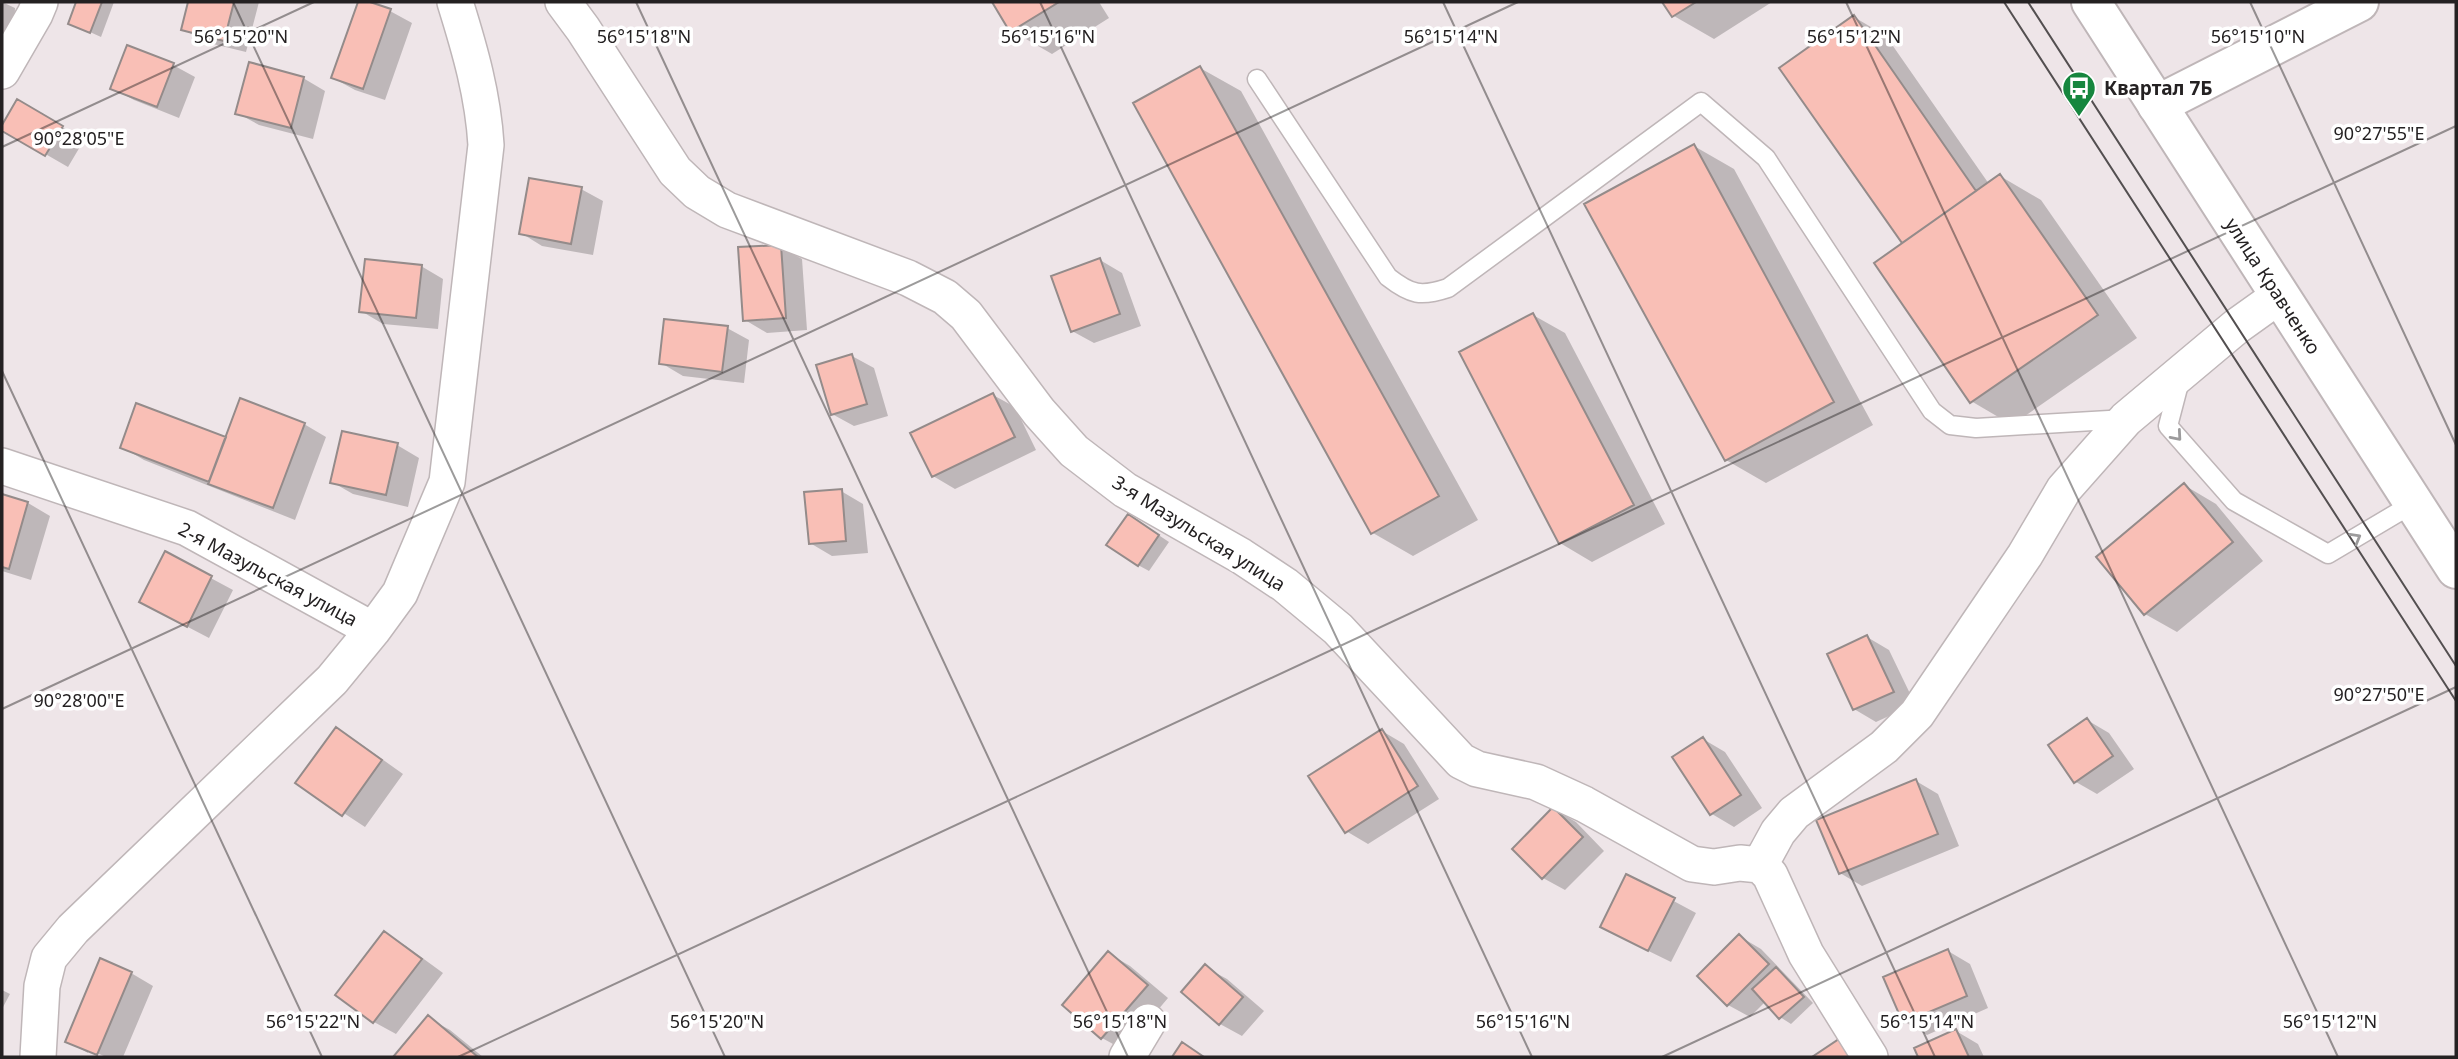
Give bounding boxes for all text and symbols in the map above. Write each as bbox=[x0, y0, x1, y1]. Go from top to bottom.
text: 56°15'20"N bbox=[194, 24, 288, 48]
text: 56°15'18"N bbox=[597, 24, 691, 48]
text: 56°15'16"N bbox=[1001, 24, 1095, 48]
text: 56°15'14"N bbox=[1404, 24, 1498, 48]
text: 56°15'12"N bbox=[1807, 24, 1901, 48]
text: 56°15'10"N bbox=[2211, 24, 2305, 48]
bus stop icon: Квартал 7Б bbox=[2060, 69, 2098, 118]
place label: Квартал 7Б bbox=[2104, 75, 2213, 101]
text: 90°27'55"E bbox=[2334, 121, 2424, 145]
text: 90°28'05"E bbox=[34, 126, 124, 150]
street label: улица Кравченко bbox=[2219, 213, 2327, 359]
one-way arrow bbox=[2169, 428, 2181, 441]
street label: 3-я Мазульская улица bbox=[1108, 469, 1290, 597]
street label: 2-я Мазульская улица bbox=[174, 516, 362, 632]
one-way arrow bbox=[2349, 533, 2362, 546]
text: 90°27'50"E bbox=[2334, 682, 2424, 706]
text: 90°28'00"E bbox=[34, 688, 124, 712]
text: 56°15'22"N bbox=[266, 1009, 360, 1033]
text: 56°15'20"N bbox=[670, 1009, 764, 1033]
text: 56°15'18"N bbox=[1073, 1009, 1167, 1033]
text: 56°15'16"N bbox=[1476, 1009, 1570, 1033]
text: 56°15'14"N bbox=[1880, 1009, 1974, 1033]
text: 56°15'12"N bbox=[2283, 1009, 2377, 1033]

